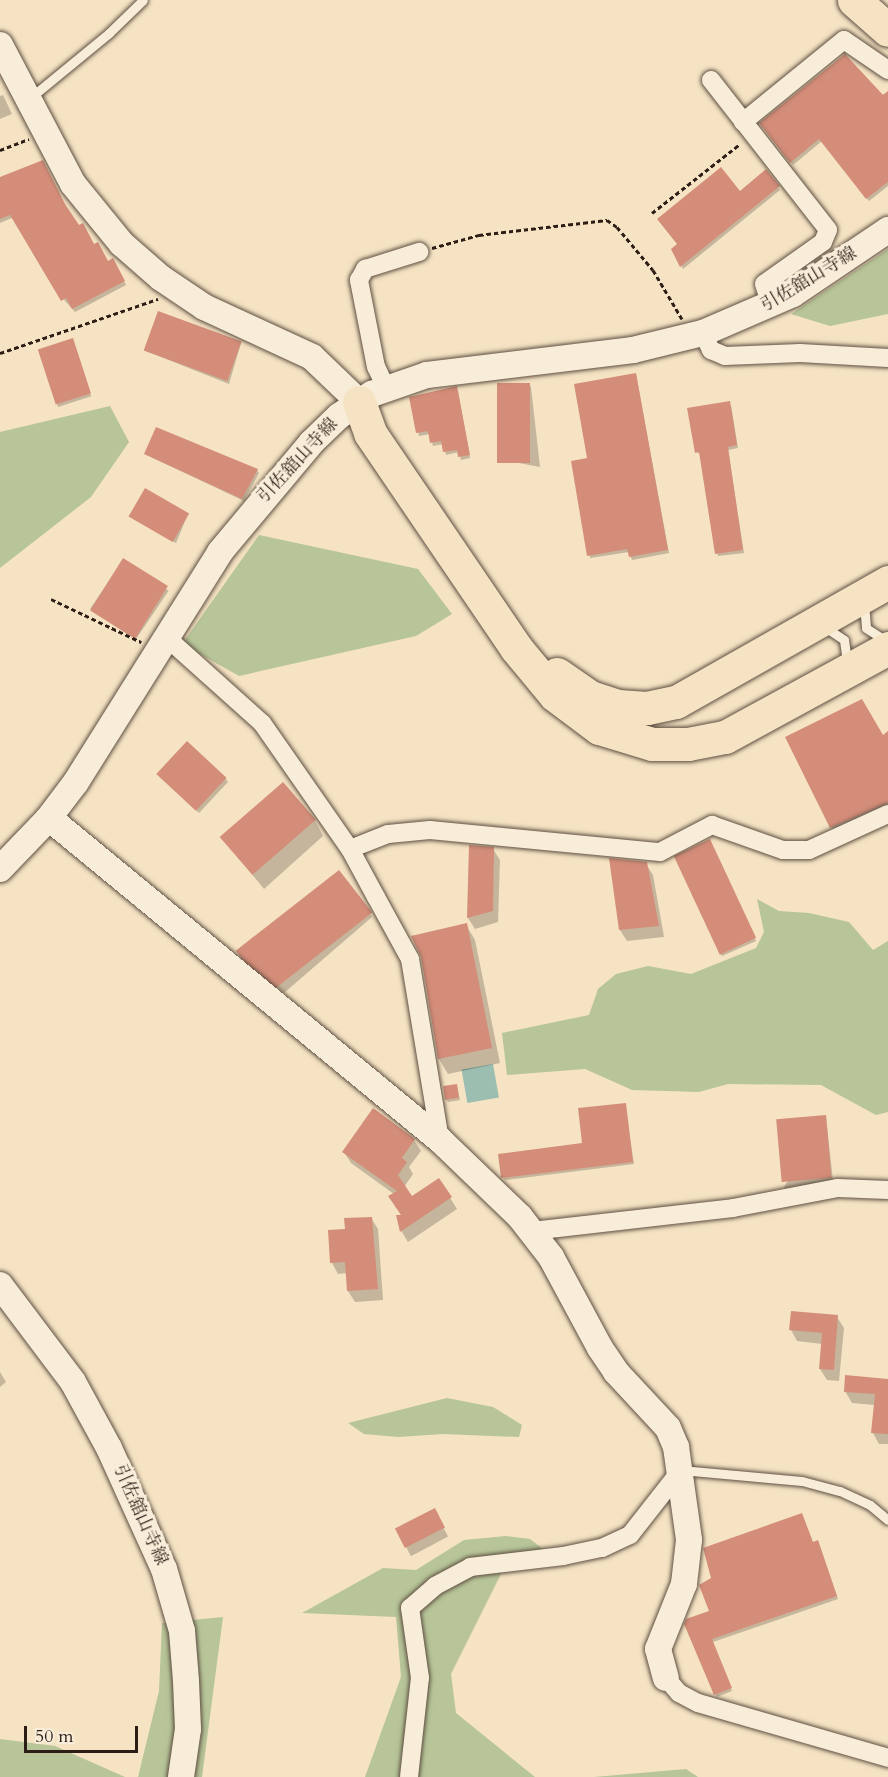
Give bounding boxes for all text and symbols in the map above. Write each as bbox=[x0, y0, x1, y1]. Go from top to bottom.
street label: 引佐舘山寺線 bbox=[757, 243, 861, 317]
street label: 引佐舘山寺線 bbox=[253, 414, 343, 508]
street label: 引佐舘山寺線 bbox=[108, 1461, 172, 1569]
scale bar bbox=[27, 1714, 141, 1752]
text: 50 m bbox=[35, 1724, 74, 1749]

